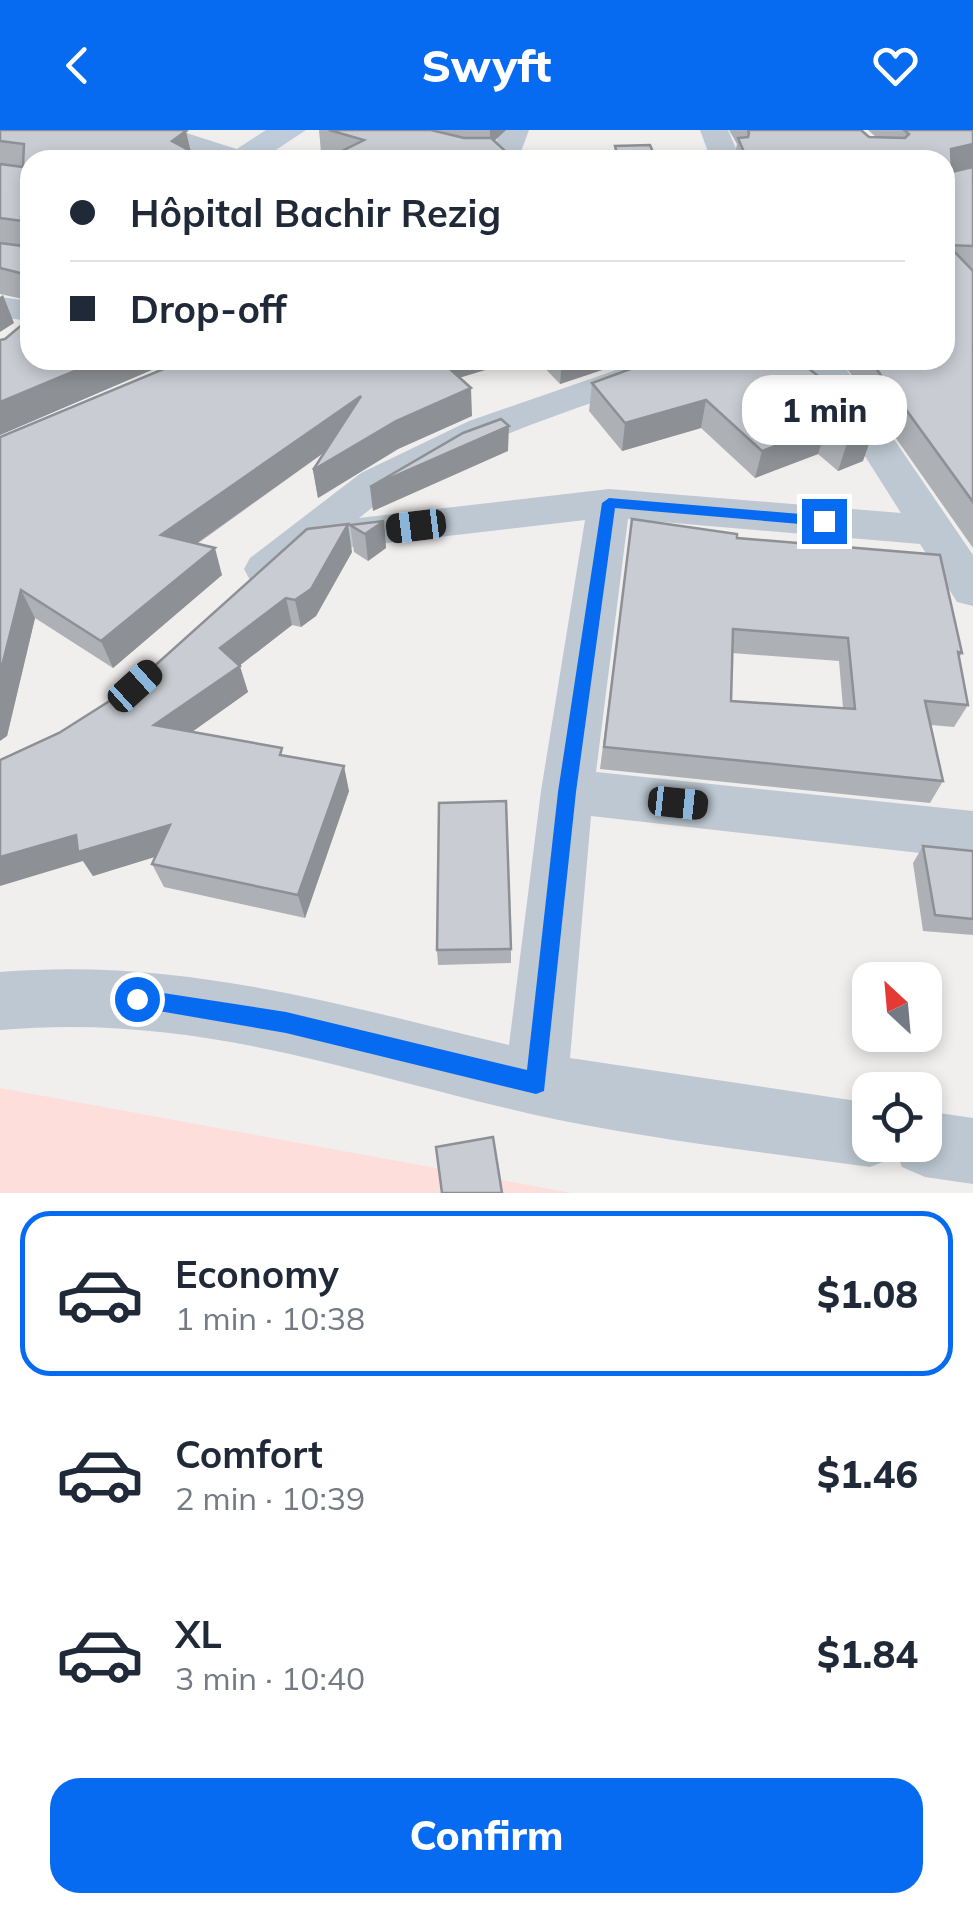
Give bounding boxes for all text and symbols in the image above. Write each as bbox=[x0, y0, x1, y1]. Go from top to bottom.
text: Swyft bbox=[422, 37, 551, 93]
icon: back bbox=[50, 38, 105, 93]
icon: heart bbox=[868, 38, 923, 93]
text: Hôpital Bachir Rezig bbox=[130, 189, 501, 237]
text: Drop-off bbox=[130, 285, 287, 333]
callout: 1 min bbox=[742, 376, 906, 446]
text: 1 min bbox=[782, 390, 867, 430]
route end bbox=[802, 499, 847, 544]
car bbox=[384, 507, 448, 545]
car bbox=[103, 655, 167, 717]
car bbox=[647, 785, 709, 821]
north arrow bbox=[852, 962, 942, 1052]
map controls bbox=[852, 962, 942, 1162]
route start bbox=[115, 977, 160, 1022]
button: locate bbox=[852, 1072, 942, 1162]
icon: car bbox=[55, 1249, 145, 1339]
text: Economy bbox=[175, 1250, 339, 1298]
text: $1.08 bbox=[817, 1270, 918, 1318]
text: 1 min · 10:38 bbox=[175, 1298, 365, 1338]
icon: car bbox=[55, 1429, 145, 1519]
text: Comfort bbox=[175, 1430, 323, 1478]
text: $1.46 bbox=[817, 1450, 918, 1498]
text: 2 min · 10:39 bbox=[175, 1478, 365, 1518]
icon: car bbox=[55, 1609, 145, 1699]
text: XL bbox=[175, 1610, 222, 1658]
text: $1.84 bbox=[817, 1630, 918, 1678]
text: 3 min · 10:40 bbox=[175, 1658, 365, 1698]
button: Confirm bbox=[50, 1778, 923, 1893]

